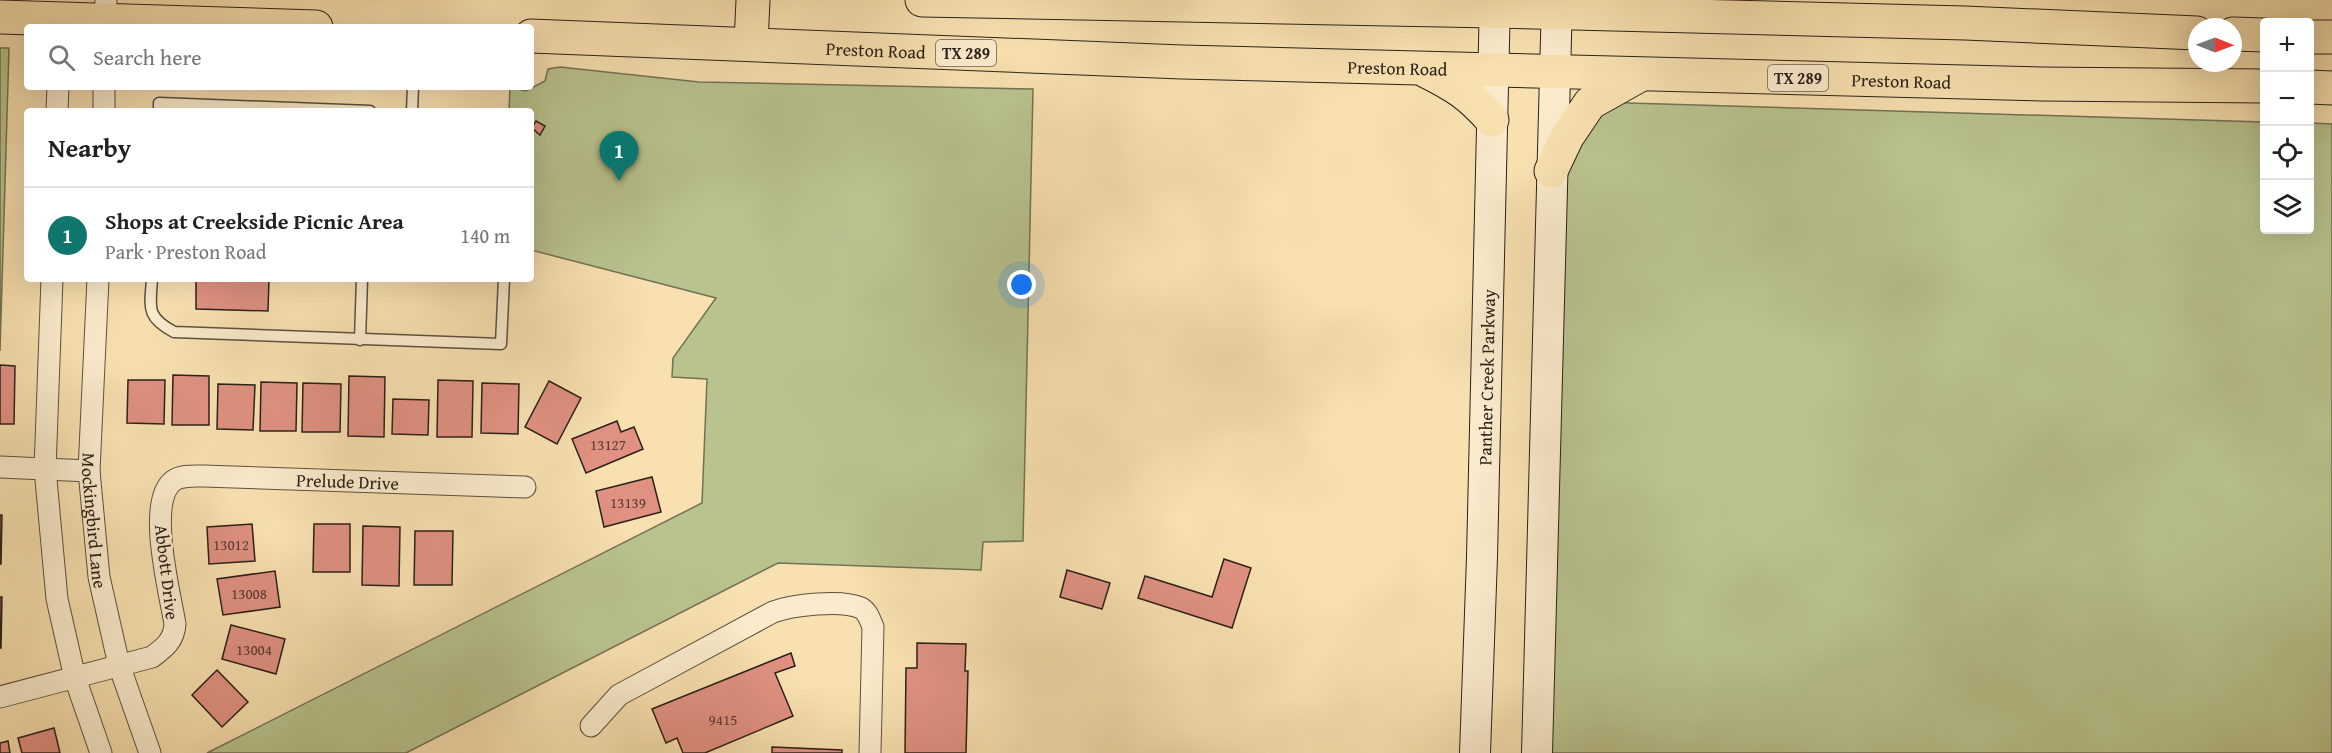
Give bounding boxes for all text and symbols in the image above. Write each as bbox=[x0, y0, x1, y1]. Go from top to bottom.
north arrow bbox=[2188, 18, 2242, 72]
map controls bbox=[2260, 18, 2314, 234]
button: + bbox=[2260, 18, 2314, 72]
search box bbox=[24, 24, 534, 90]
street label: Preston Road bbox=[825, 34, 926, 65]
road number: TX 289 bbox=[936, 40, 996, 66]
icon: search bbox=[45, 41, 78, 74]
text: Search here bbox=[93, 41, 202, 73]
street label: Preston Road bbox=[1347, 53, 1448, 82]
road number: TX 289 bbox=[1768, 65, 1828, 91]
street label: Preston Road bbox=[1851, 66, 1952, 95]
button: − bbox=[2260, 72, 2314, 126]
button: locate bbox=[2260, 126, 2314, 180]
text: Nearby bbox=[48, 128, 131, 167]
pin: 1 bbox=[600, 132, 638, 181]
button: layers bbox=[2260, 180, 2314, 234]
text: Shops at Creekside Picnic Area bbox=[105, 205, 404, 237]
text: 1 bbox=[62, 221, 73, 250]
text: 140 m bbox=[460, 221, 510, 250]
text: Park · Preston Road bbox=[105, 237, 267, 266]
your location bbox=[1007, 270, 1036, 299]
street label: Panther Creek Parkway bbox=[1471, 289, 1502, 466]
house number: 13127 bbox=[590, 434, 626, 455]
street label: Mockingbird Lane bbox=[75, 452, 115, 591]
street label: Prelude Drive bbox=[296, 466, 399, 496]
house number: 13139 bbox=[610, 492, 646, 513]
street label: Abbott Drive bbox=[148, 523, 186, 621]
house number: 13012 bbox=[213, 534, 249, 555]
house number: 13008 bbox=[231, 583, 267, 604]
house number: 13004 bbox=[236, 639, 272, 660]
house number: 9415 bbox=[709, 709, 737, 730]

